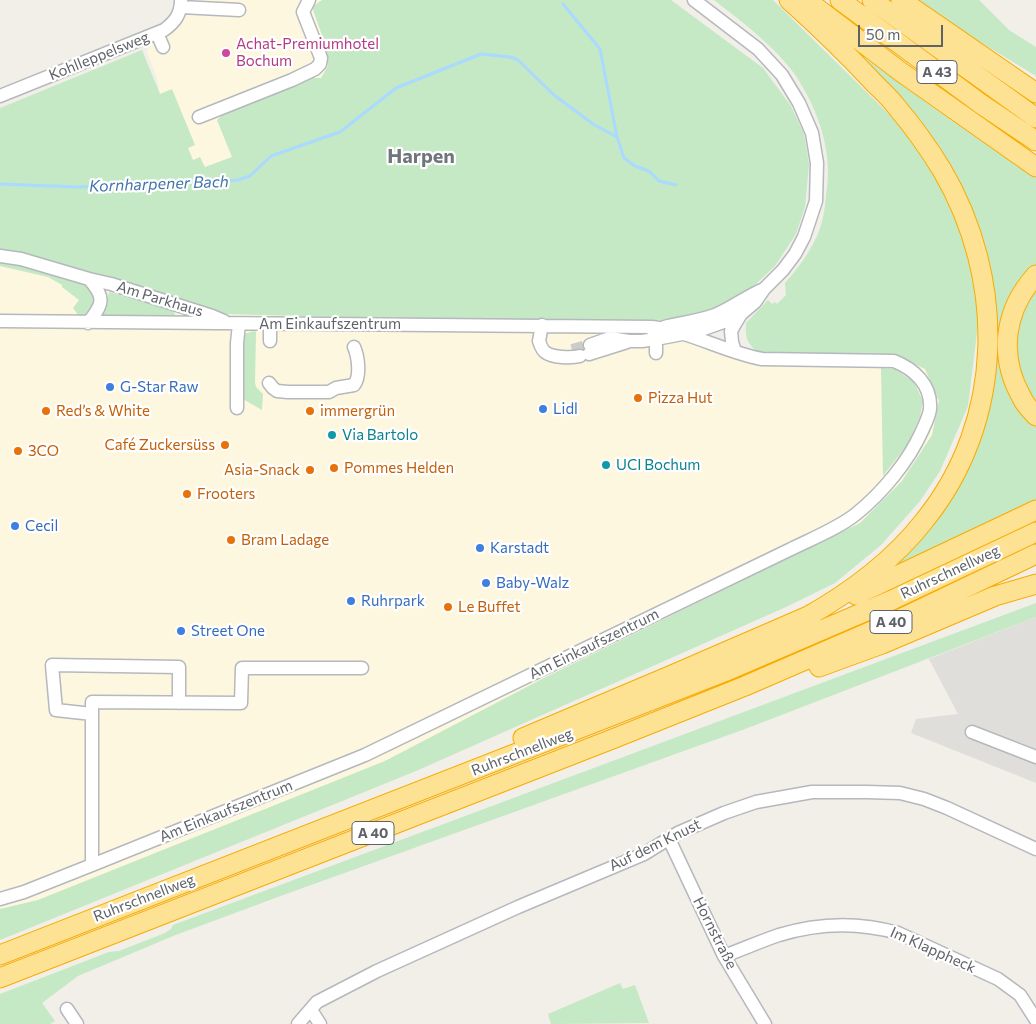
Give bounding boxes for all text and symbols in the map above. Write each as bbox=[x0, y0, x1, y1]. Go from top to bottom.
scale bar bbox=[861, 15, 946, 47]
text: 50 m bbox=[866, 25, 900, 43]
street label: Kohlleppelsweg bbox=[46, 28, 152, 84]
place label: Achat-Premiumhotel Bochum bbox=[236, 35, 379, 70]
marker: Achat-Premiumhotel Bochum bbox=[220, 47, 232, 59]
road number: A 43 bbox=[917, 61, 957, 84]
district label: Harpen bbox=[387, 144, 455, 168]
water label: Kornharpener Bach bbox=[89, 172, 229, 196]
street label: Am Parkhaus bbox=[115, 277, 205, 321]
street label: Am Einkaufszentrum bbox=[259, 315, 401, 333]
place label: G-Star Raw bbox=[120, 378, 199, 396]
marker: G-Star Raw bbox=[104, 381, 116, 393]
place label: Pizza Hut bbox=[648, 389, 713, 407]
marker: Pizza Hut bbox=[632, 392, 644, 404]
place label: Lidl bbox=[553, 400, 578, 418]
place label: Red’s & White bbox=[56, 402, 150, 420]
place label: immergrün bbox=[320, 402, 395, 420]
marker: Lidl bbox=[537, 403, 549, 415]
marker: Red’s & White bbox=[40, 405, 52, 417]
marker: immergrün bbox=[304, 405, 316, 417]
place label: Via Bartolo bbox=[342, 426, 418, 444]
marker: Via Bartolo bbox=[326, 429, 338, 441]
place label: Café Zuckersüss bbox=[104, 436, 215, 454]
marker: Café Zuckersüss bbox=[219, 439, 231, 451]
place label: 3CO bbox=[28, 442, 59, 460]
marker: 3CO bbox=[12, 445, 24, 457]
place label: UCI Bochum bbox=[616, 456, 700, 474]
place label: Pommes Helden bbox=[344, 459, 454, 477]
marker: UCI Bochum bbox=[600, 459, 612, 471]
place label: Asia-Snack bbox=[224, 461, 300, 479]
marker: Pommes Helden bbox=[328, 462, 340, 474]
marker: Asia-Snack bbox=[304, 464, 316, 476]
place label: Frooters bbox=[197, 485, 255, 503]
marker: Frooters bbox=[181, 488, 193, 500]
place label: Cecil bbox=[25, 517, 58, 535]
marker: Cecil bbox=[9, 520, 21, 532]
place label: Bram Ladage bbox=[241, 531, 329, 549]
marker: Bram Ladage bbox=[225, 534, 237, 546]
place label: Karstadt bbox=[490, 539, 549, 557]
street label: Ruhrschnellweg bbox=[898, 541, 1002, 603]
marker: Karstadt bbox=[474, 542, 486, 554]
place label: Baby-Walz bbox=[496, 574, 569, 592]
marker: Baby-Walz bbox=[480, 577, 492, 589]
place label: Ruhrpark bbox=[361, 592, 425, 610]
marker: Ruhrpark bbox=[345, 595, 357, 607]
place label: Le Buffet bbox=[458, 598, 521, 616]
marker: Le Buffet bbox=[442, 601, 454, 613]
street label: Am Einkaufszentrum bbox=[526, 605, 662, 683]
road number: A 40 bbox=[870, 610, 912, 634]
place label: Street One bbox=[191, 622, 265, 640]
marker: Street One bbox=[175, 625, 187, 637]
street label: Ruhrschnellweg bbox=[469, 724, 575, 780]
street label: Am Einkaufszentrum bbox=[157, 776, 295, 846]
street label: Auf dem Knust bbox=[606, 815, 704, 875]
road number: A 40 bbox=[352, 821, 394, 844]
street label: Ruhrschnellweg bbox=[91, 870, 197, 926]
street label: Hornstraße bbox=[689, 894, 741, 972]
street label: Im Klappheck bbox=[887, 923, 979, 977]

